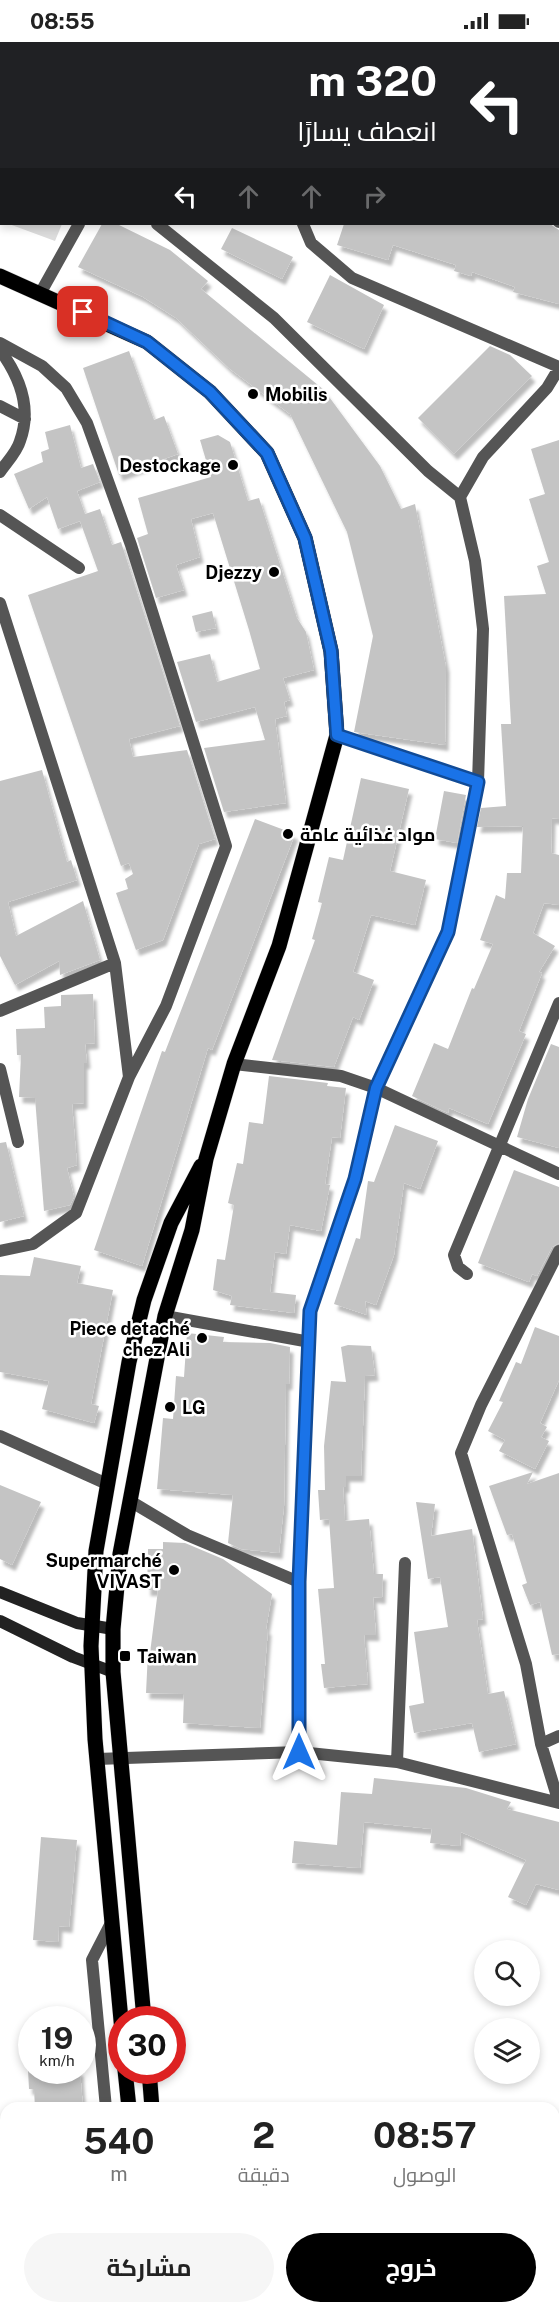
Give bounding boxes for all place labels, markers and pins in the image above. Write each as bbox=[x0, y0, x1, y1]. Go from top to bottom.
pin bbox=[57, 286, 108, 337]
place label: Mobilis bbox=[265, 384, 328, 405]
marker: Mobilis bbox=[246, 387, 260, 401]
place label: Destockage bbox=[119, 455, 221, 476]
marker: Destockage bbox=[226, 458, 240, 472]
place label: Djezzy bbox=[205, 562, 262, 583]
marker: Djezzy bbox=[267, 565, 281, 579]
place label: مواد غذائية عامة bbox=[300, 824, 435, 846]
marker: مواد غذائية عامة bbox=[281, 827, 295, 841]
place label: Piece detaché chez Ali bbox=[69, 1318, 190, 1360]
marker: Piece detaché chez Ali bbox=[195, 1331, 209, 1345]
place label: LG bbox=[182, 1397, 206, 1418]
marker: LG bbox=[163, 1400, 177, 1414]
place label: Supermarché VIVAST bbox=[46, 1550, 162, 1592]
marker: Supermarché VIVAST bbox=[167, 1563, 181, 1577]
place label: Taiwan bbox=[137, 1646, 197, 1667]
marker: Taiwan bbox=[118, 1649, 132, 1663]

